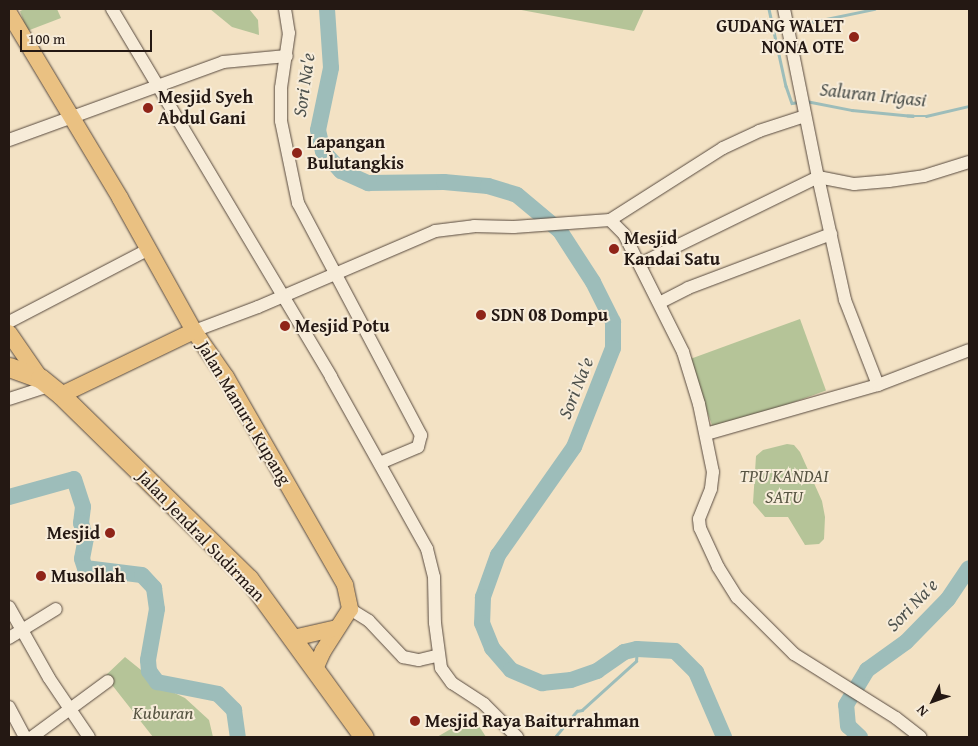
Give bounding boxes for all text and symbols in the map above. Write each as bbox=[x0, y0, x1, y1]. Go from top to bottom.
place label: GUDANG WALET NONA OTE bbox=[716, 16, 844, 58]
scale bar bbox=[22, 20, 155, 52]
text: 100 m bbox=[28, 28, 65, 49]
marker: GUDANG WALET NONA OTE bbox=[848, 31, 860, 43]
water label: Sori Na'e bbox=[288, 51, 320, 119]
water label: Saluran Irigasi bbox=[819, 78, 927, 112]
place label: Mesjid Syeh Abdul Gani bbox=[158, 87, 253, 130]
marker: Mesjid Syeh Abdul Gani bbox=[142, 102, 154, 114]
place label: Lapangan Bulutangkis bbox=[307, 132, 404, 174]
marker: Lapangan Bulutangkis bbox=[291, 147, 303, 159]
place label: Mesjid Kandai Satu bbox=[624, 228, 720, 270]
marker: Mesjid Kandai Satu bbox=[608, 243, 620, 255]
place label: SDN 08 Dompu bbox=[491, 304, 608, 326]
marker: SDN 08 Dompu bbox=[475, 309, 487, 321]
place label: Mesjid Potu bbox=[295, 315, 389, 337]
marker: Mesjid Potu bbox=[279, 320, 291, 332]
street label: Jalan Manuru Kupang bbox=[193, 337, 295, 489]
water label: Sori Na'e bbox=[553, 354, 599, 422]
street label: Jalan Jendral Sudirman bbox=[133, 466, 269, 606]
park label: TPU KANDAI SATU bbox=[739, 466, 829, 508]
place label: Mesjid bbox=[47, 522, 100, 544]
marker: Mesjid bbox=[104, 527, 116, 539]
place label: Musollah bbox=[51, 565, 125, 587]
marker: Musollah bbox=[35, 570, 47, 582]
water label: Sori Na'e bbox=[881, 574, 943, 636]
north arrow bbox=[908, 676, 958, 726]
text: N bbox=[911, 701, 932, 721]
park label: Kuburan bbox=[133, 702, 193, 724]
place label: Mesjid Raya Baiturrahman bbox=[425, 710, 639, 732]
marker: Mesjid Raya Baiturrahman bbox=[409, 715, 421, 727]

